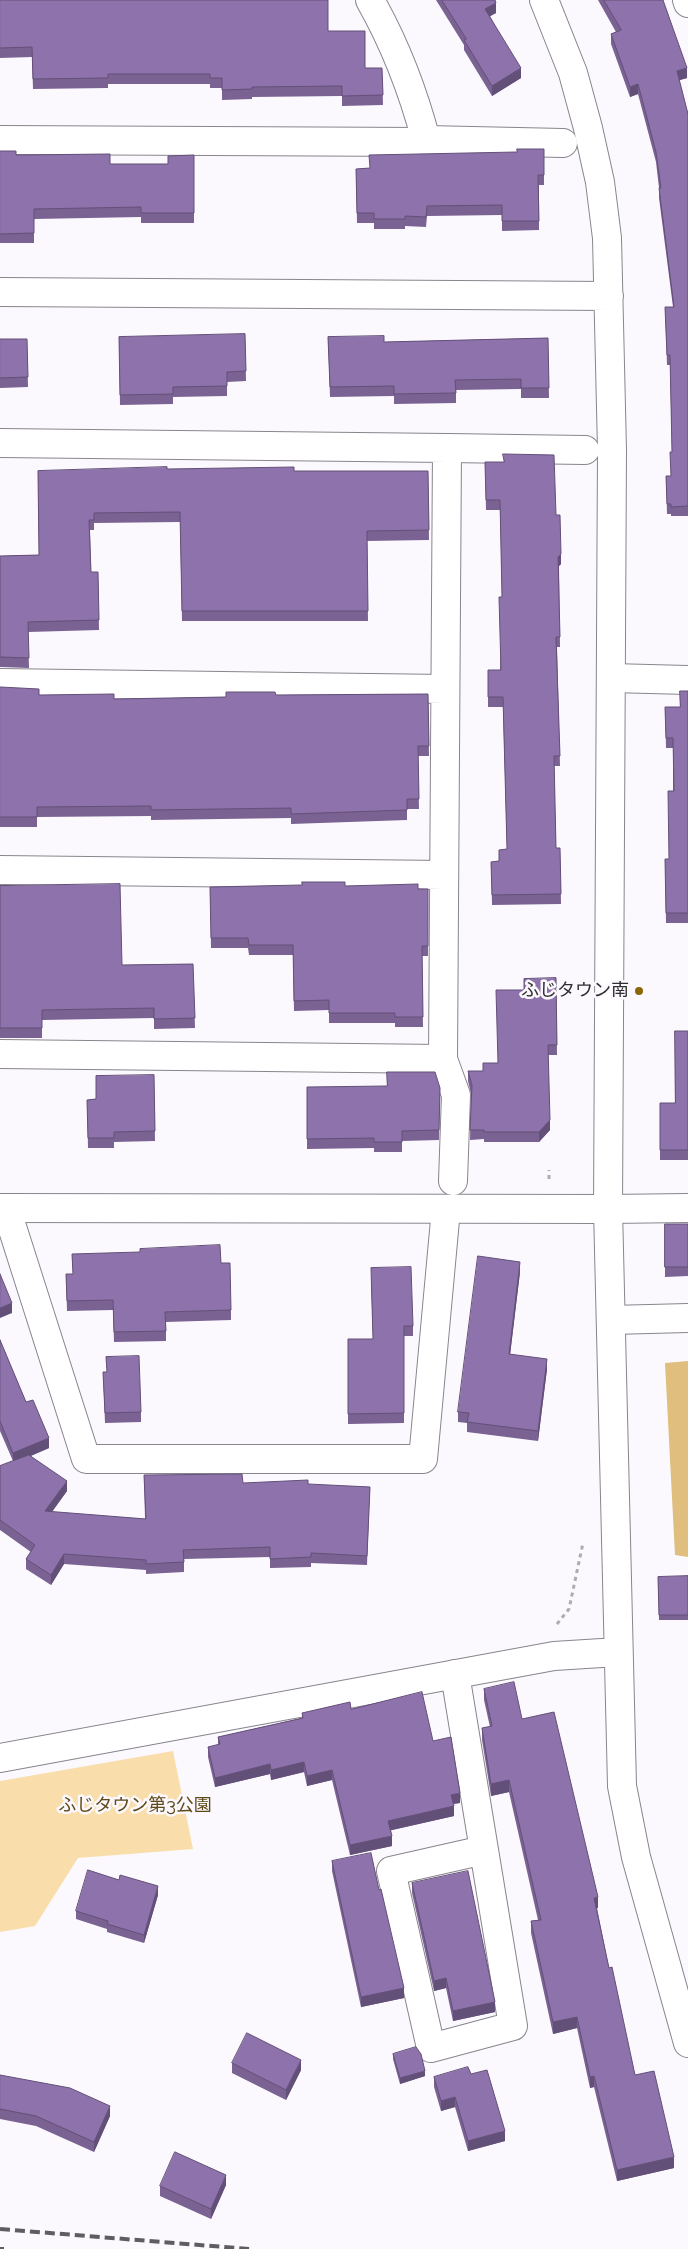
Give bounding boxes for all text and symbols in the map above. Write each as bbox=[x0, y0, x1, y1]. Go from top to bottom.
place label: ふじタウン南 bbox=[521, 980, 629, 1002]
marker: ふじタウン南 bbox=[633, 985, 645, 997]
park label: ふじタウン第3公園 bbox=[58, 1795, 212, 1817]

